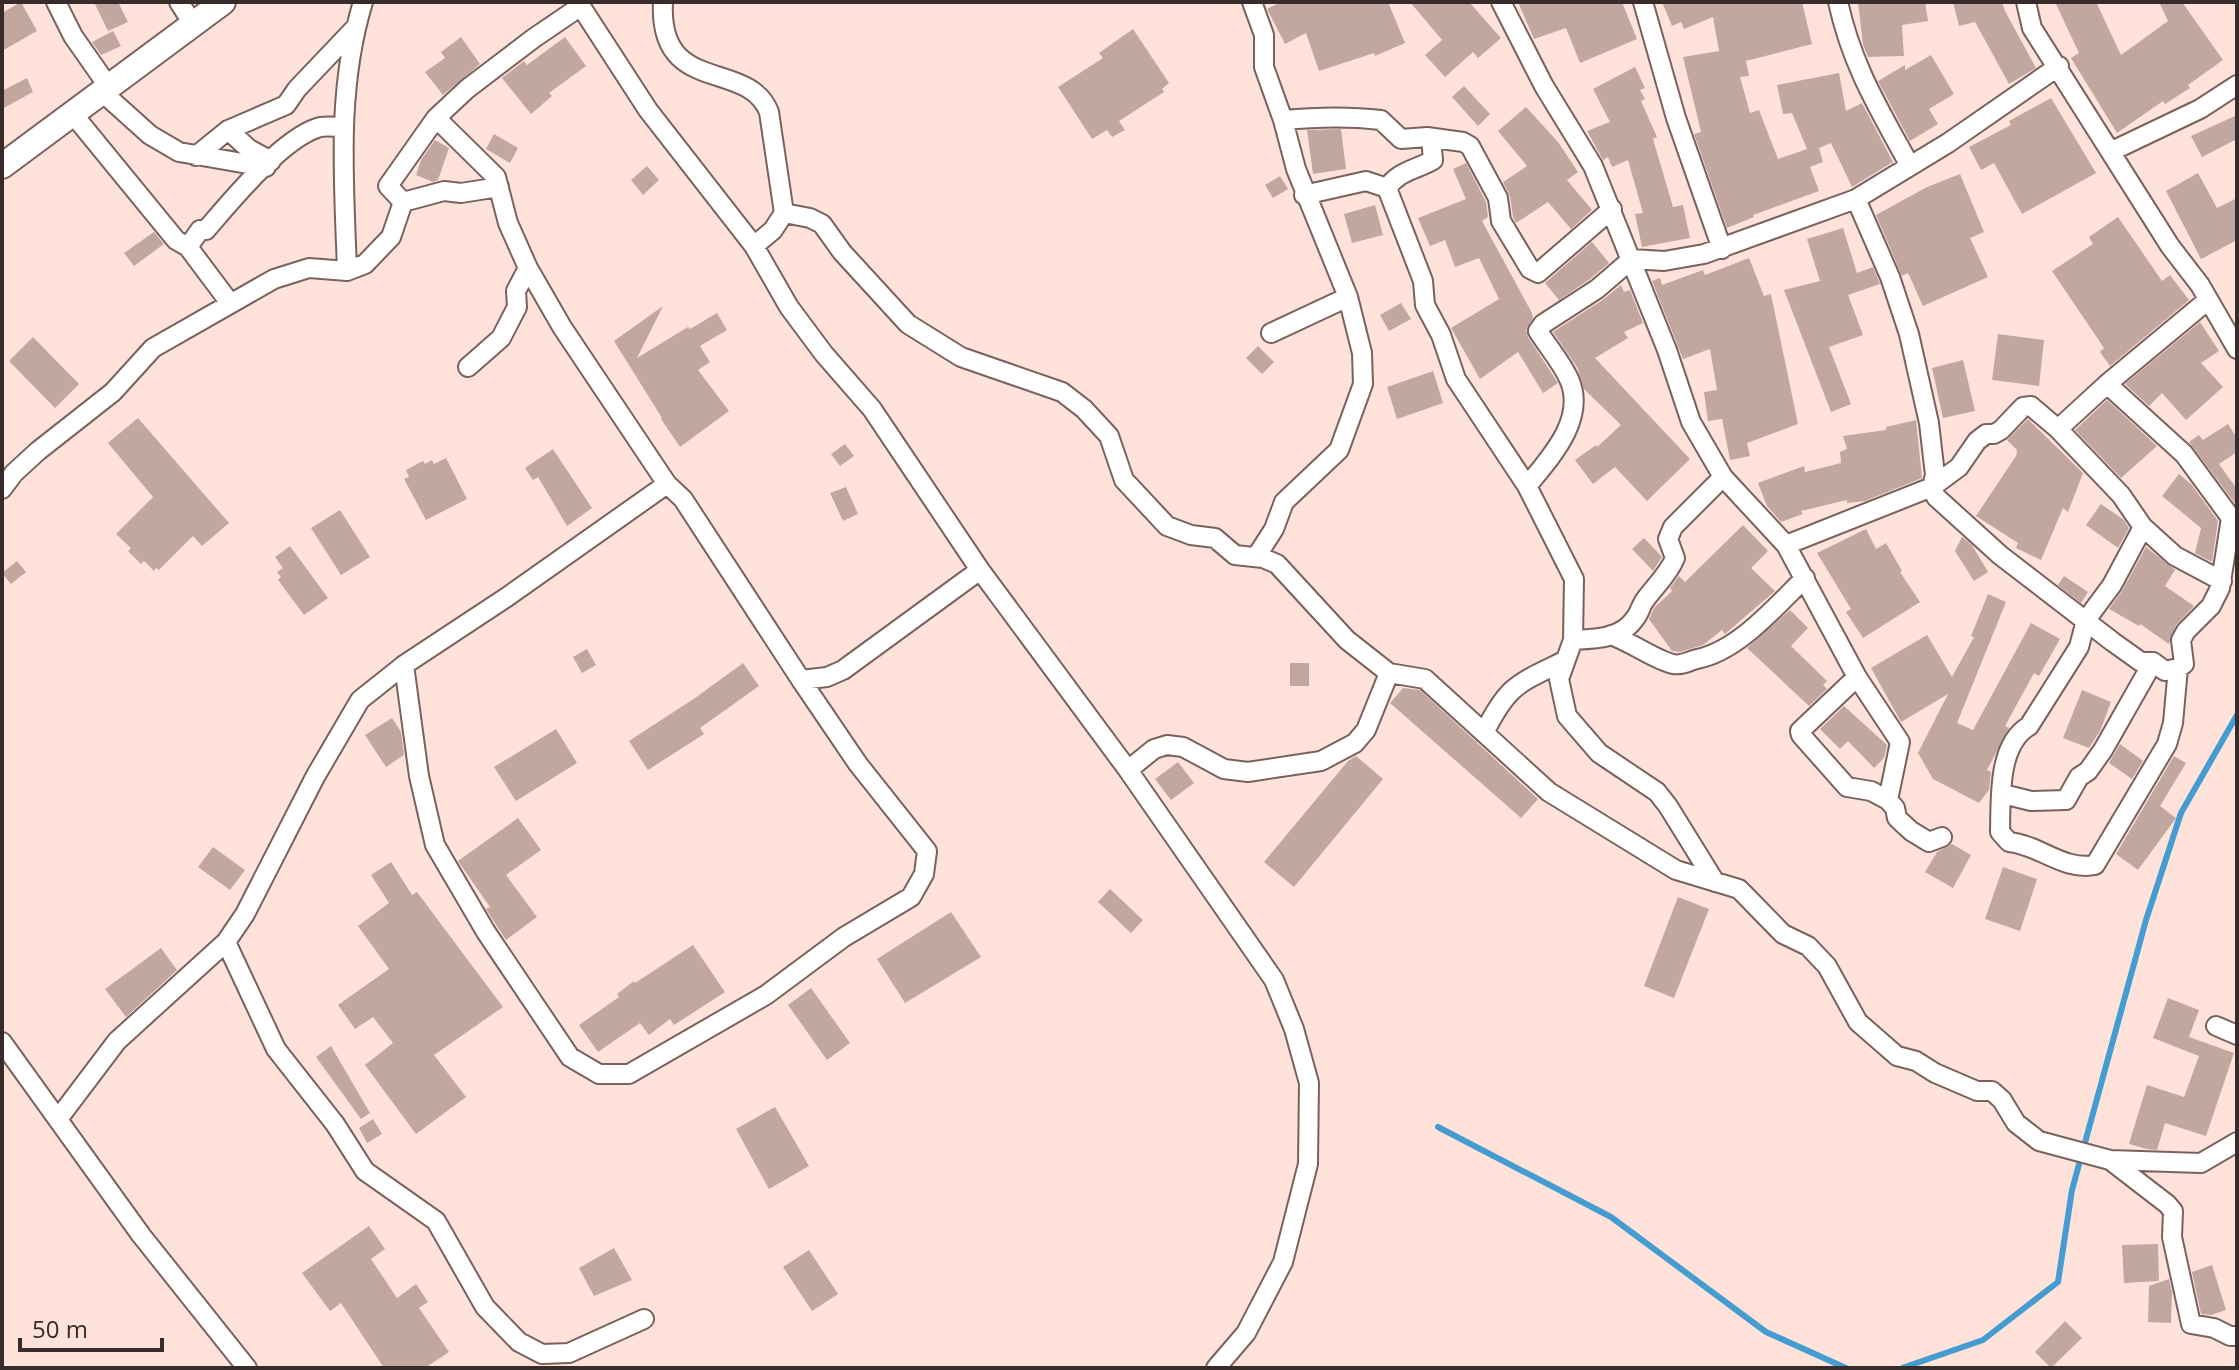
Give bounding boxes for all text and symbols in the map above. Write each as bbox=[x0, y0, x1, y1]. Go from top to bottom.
scale bar bbox=[20, 1302, 162, 1352]
text: 50 m bbox=[32, 1312, 88, 1345]

